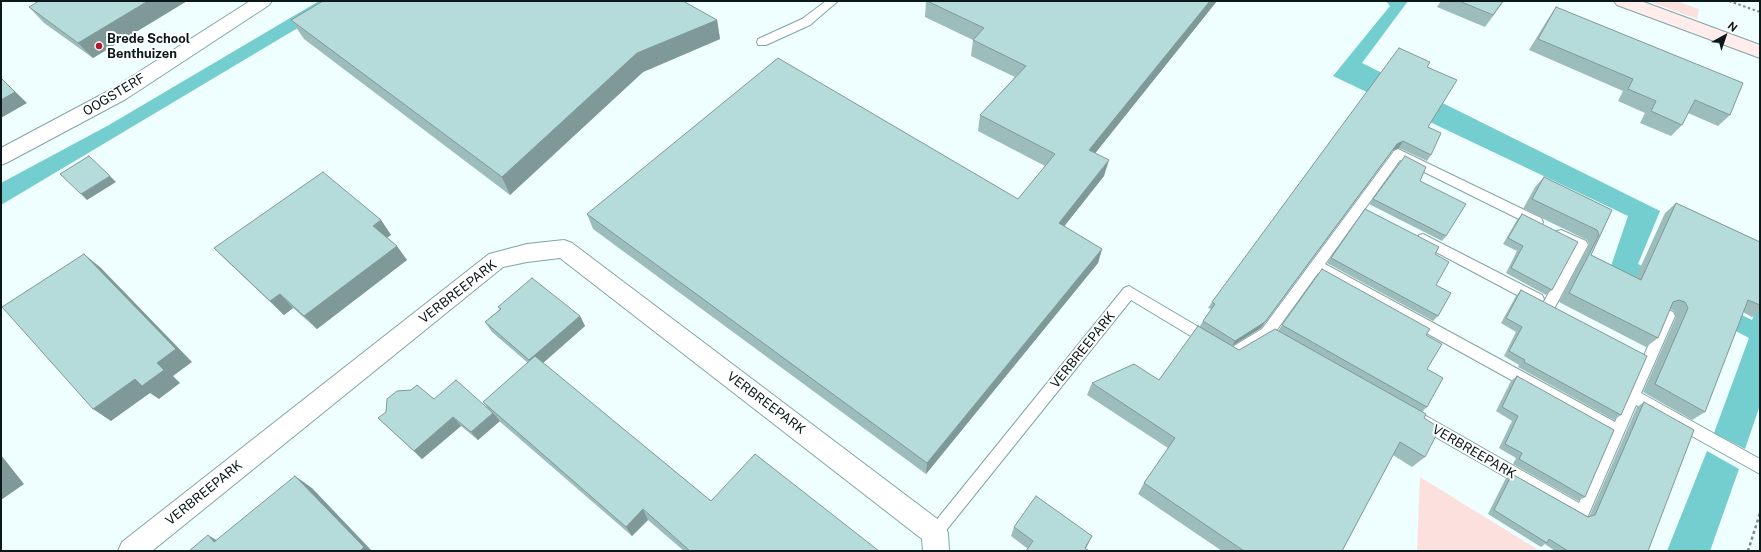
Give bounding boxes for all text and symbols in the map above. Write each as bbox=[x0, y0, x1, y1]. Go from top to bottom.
north arrow bbox=[1705, 16, 1745, 56]
text: N bbox=[1726, 19, 1740, 34]
place label: Brede School Benthuizen bbox=[107, 31, 190, 62]
marker: Brede School Benthuizen bbox=[94, 41, 104, 51]
street label: OOGSTERF bbox=[80, 70, 148, 120]
street label: VERBREEPARK bbox=[416, 257, 500, 327]
street label: VERBREEPARK bbox=[1047, 309, 1119, 391]
street label: VERBREEPARK bbox=[724, 368, 808, 438]
street label: VERBREEPARK bbox=[1429, 422, 1519, 482]
street label: VERBREEPARK bbox=[163, 457, 245, 529]

